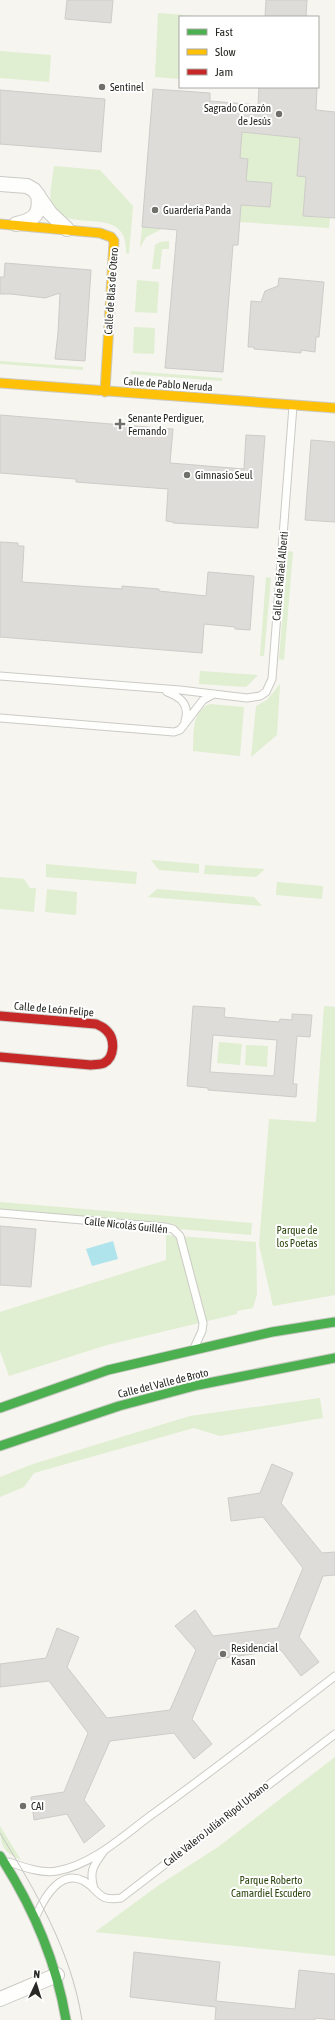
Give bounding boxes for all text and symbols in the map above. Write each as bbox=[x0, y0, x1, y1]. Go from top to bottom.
legend bbox=[179, 16, 319, 88]
text: Fast bbox=[215, 25, 233, 39]
text: Slow bbox=[215, 45, 236, 59]
text: Jam bbox=[215, 65, 233, 79]
place label: Sentinel bbox=[110, 81, 144, 93]
marker: Sentinel bbox=[97, 82, 107, 92]
place label: Sagrado Corazón de Jesús bbox=[204, 102, 271, 127]
marker: Sagrado Corazón de Jesús bbox=[274, 109, 284, 119]
place label: Guardería Panda bbox=[163, 204, 231, 216]
marker: Guardería Panda bbox=[150, 205, 160, 215]
street label: Calle de Blas de Otero bbox=[102, 247, 120, 335]
street label: Calle de Pablo Neruda bbox=[123, 375, 213, 393]
place label: Senante Perdiguer, Fernando bbox=[128, 412, 204, 437]
marker: Senante Perdiguer, Fernando bbox=[115, 419, 125, 429]
place label: Gimnasio Seul bbox=[195, 469, 253, 481]
marker: Gimnasio Seul bbox=[182, 470, 192, 480]
street label: Calle de Rafael Alberti bbox=[270, 531, 290, 621]
street label: Calle de León Felipe bbox=[14, 1000, 94, 1018]
street label: Calle Nicolás Guillén bbox=[84, 1215, 168, 1235]
park label: Parque de los Poetas bbox=[277, 1224, 318, 1249]
street label: Calle del Valle de Broto bbox=[116, 1366, 210, 1400]
place label: Residencial Kasan bbox=[231, 1642, 278, 1667]
marker: Residencial Kasan bbox=[218, 1649, 228, 1659]
street label: Calle Valero Julián Ripol Urbano bbox=[161, 1779, 271, 1869]
place label: CAI bbox=[31, 1800, 44, 1812]
marker: CAI bbox=[18, 1801, 28, 1811]
park label: Parque Roberto Camardiel Escudero bbox=[231, 1874, 311, 1899]
north arrow bbox=[16, 1964, 56, 2004]
text: N bbox=[33, 1968, 40, 1980]

